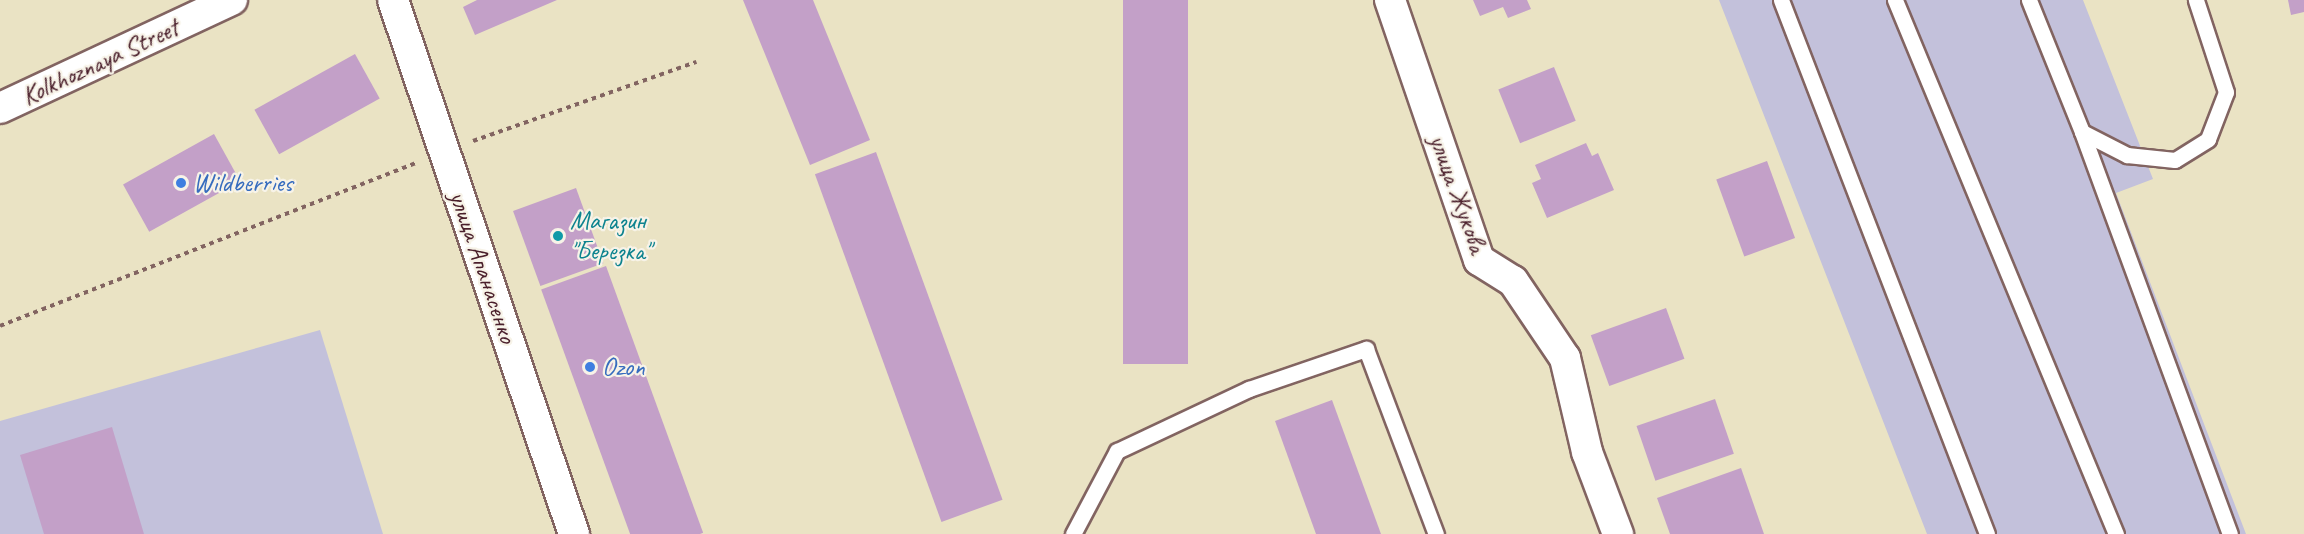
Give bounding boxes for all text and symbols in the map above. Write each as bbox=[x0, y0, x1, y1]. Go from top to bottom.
street label: Kolkhoznaya Street bbox=[17, 12, 183, 112]
street label: улица Жукова bbox=[1422, 131, 1494, 257]
place label: Wildberries bbox=[193, 167, 293, 199]
marker: Wildberries bbox=[174, 176, 188, 190]
street label: улица Апанасенко bbox=[442, 187, 524, 347]
place label: Магазин "Березка" bbox=[570, 205, 650, 266]
marker: Магазин "Березка" bbox=[551, 229, 565, 243]
place label: Ozon bbox=[602, 351, 645, 383]
marker: Ozon bbox=[583, 360, 597, 374]

